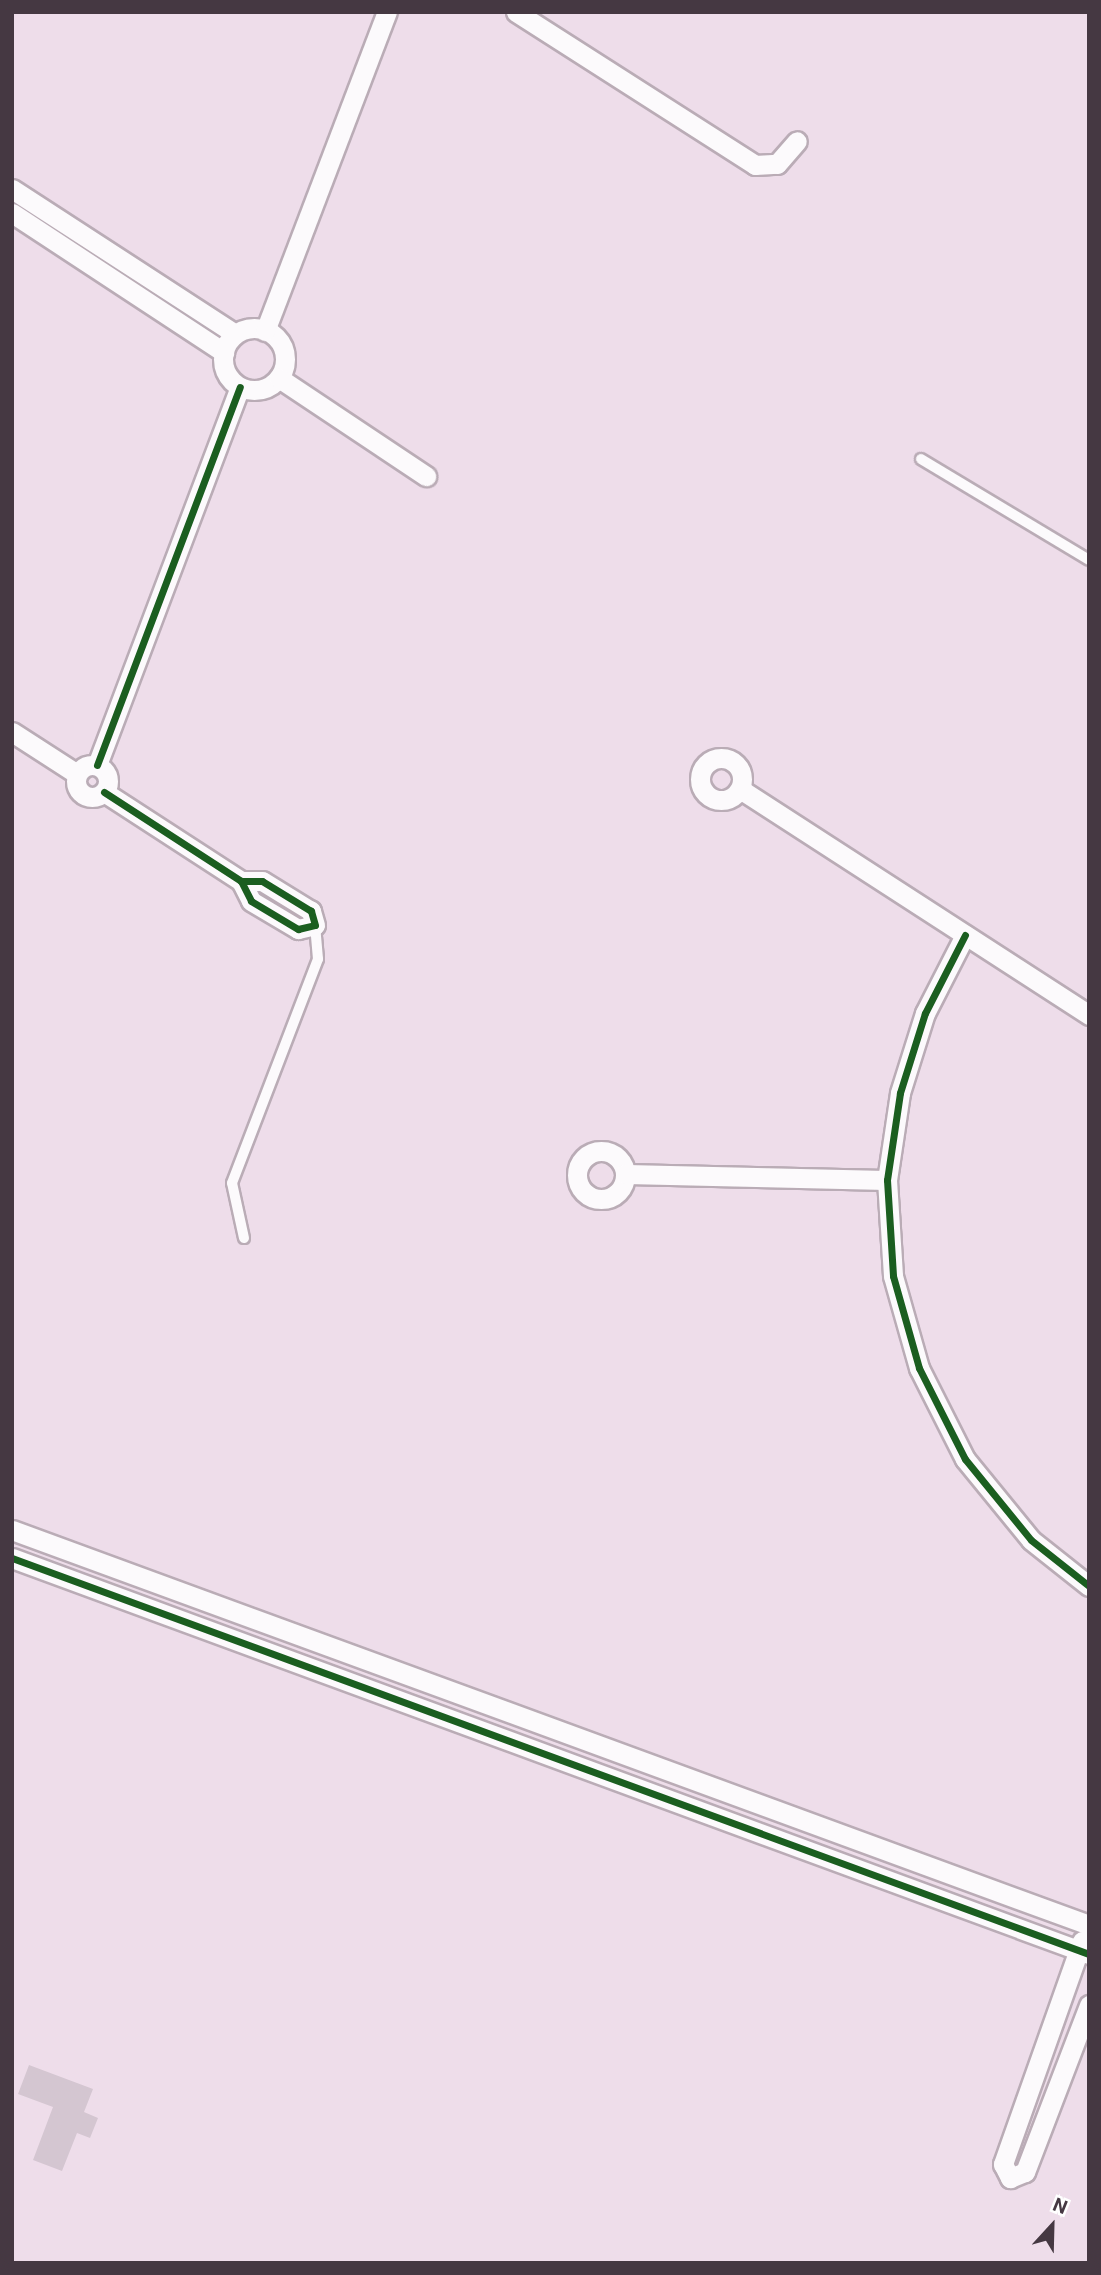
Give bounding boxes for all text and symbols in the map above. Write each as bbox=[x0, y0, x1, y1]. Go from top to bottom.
north arrow bbox=[1017, 2191, 1087, 2261]
text: N bbox=[1050, 2193, 1071, 2219]

